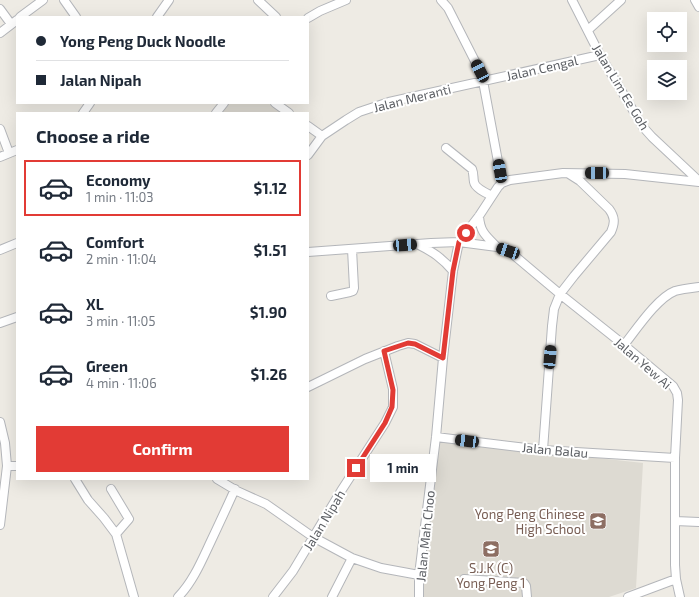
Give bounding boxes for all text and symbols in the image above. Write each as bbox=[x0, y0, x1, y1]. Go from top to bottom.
map controls bbox=[647, 12, 687, 100]
button: locate bbox=[647, 12, 687, 52]
text: Yong Peng Duck Noodle bbox=[60, 32, 226, 50]
street label: Jalan Lim Ee Goh bbox=[589, 41, 653, 133]
street label: Jalan Cengal bbox=[505, 52, 580, 84]
car bbox=[469, 58, 491, 84]
button: layers bbox=[647, 60, 687, 100]
text: Jalan Nipah bbox=[60, 71, 141, 89]
street label: Jalan Meranti bbox=[372, 81, 452, 115]
text: Choose a ride bbox=[36, 125, 150, 147]
car bbox=[492, 158, 508, 184]
car bbox=[585, 167, 609, 179]
icon: car bbox=[38, 170, 74, 206]
text: Economy bbox=[86, 171, 151, 189]
text: $1.12 bbox=[254, 179, 287, 197]
text: 1 min · 11:03 bbox=[86, 189, 154, 205]
route start bbox=[457, 224, 475, 242]
icon: car bbox=[38, 232, 74, 268]
text: Comfort bbox=[86, 233, 144, 251]
car bbox=[393, 238, 417, 252]
text: $1.51 bbox=[253, 241, 287, 259]
car bbox=[495, 241, 521, 261]
text: 2 min · 11:04 bbox=[86, 251, 157, 267]
icon: car bbox=[38, 294, 74, 330]
text: XL bbox=[86, 295, 104, 313]
text: $1.90 bbox=[250, 303, 287, 321]
text: 3 min · 11:05 bbox=[86, 313, 155, 329]
street label: Jalan Yew Ai bbox=[611, 334, 675, 392]
car bbox=[543, 345, 557, 369]
icon: car bbox=[38, 356, 74, 392]
text: Green bbox=[86, 357, 128, 375]
text: $1.26 bbox=[251, 365, 287, 383]
text: 4 min · 11:06 bbox=[86, 375, 157, 391]
button: Confirm bbox=[36, 426, 289, 472]
car bbox=[454, 434, 480, 448]
street label: Jalan Balau bbox=[521, 439, 589, 461]
callout: 1 min bbox=[370, 454, 436, 482]
route end bbox=[347, 459, 365, 477]
text: 1 min bbox=[387, 460, 419, 476]
street label: Jalan Nipah bbox=[300, 487, 348, 553]
street label: Jalan Mah Choo bbox=[412, 490, 438, 582]
place label: Yong Peng Chinese High School bbox=[475, 506, 585, 537]
school or university icon: Yong Peng Chinese High School bbox=[588, 511, 608, 531]
school or university icon: S.J.K (C) Yong Peng 1 bbox=[481, 539, 501, 559]
place label: S.J.K (C) Yong Peng 1 bbox=[456, 560, 526, 591]

